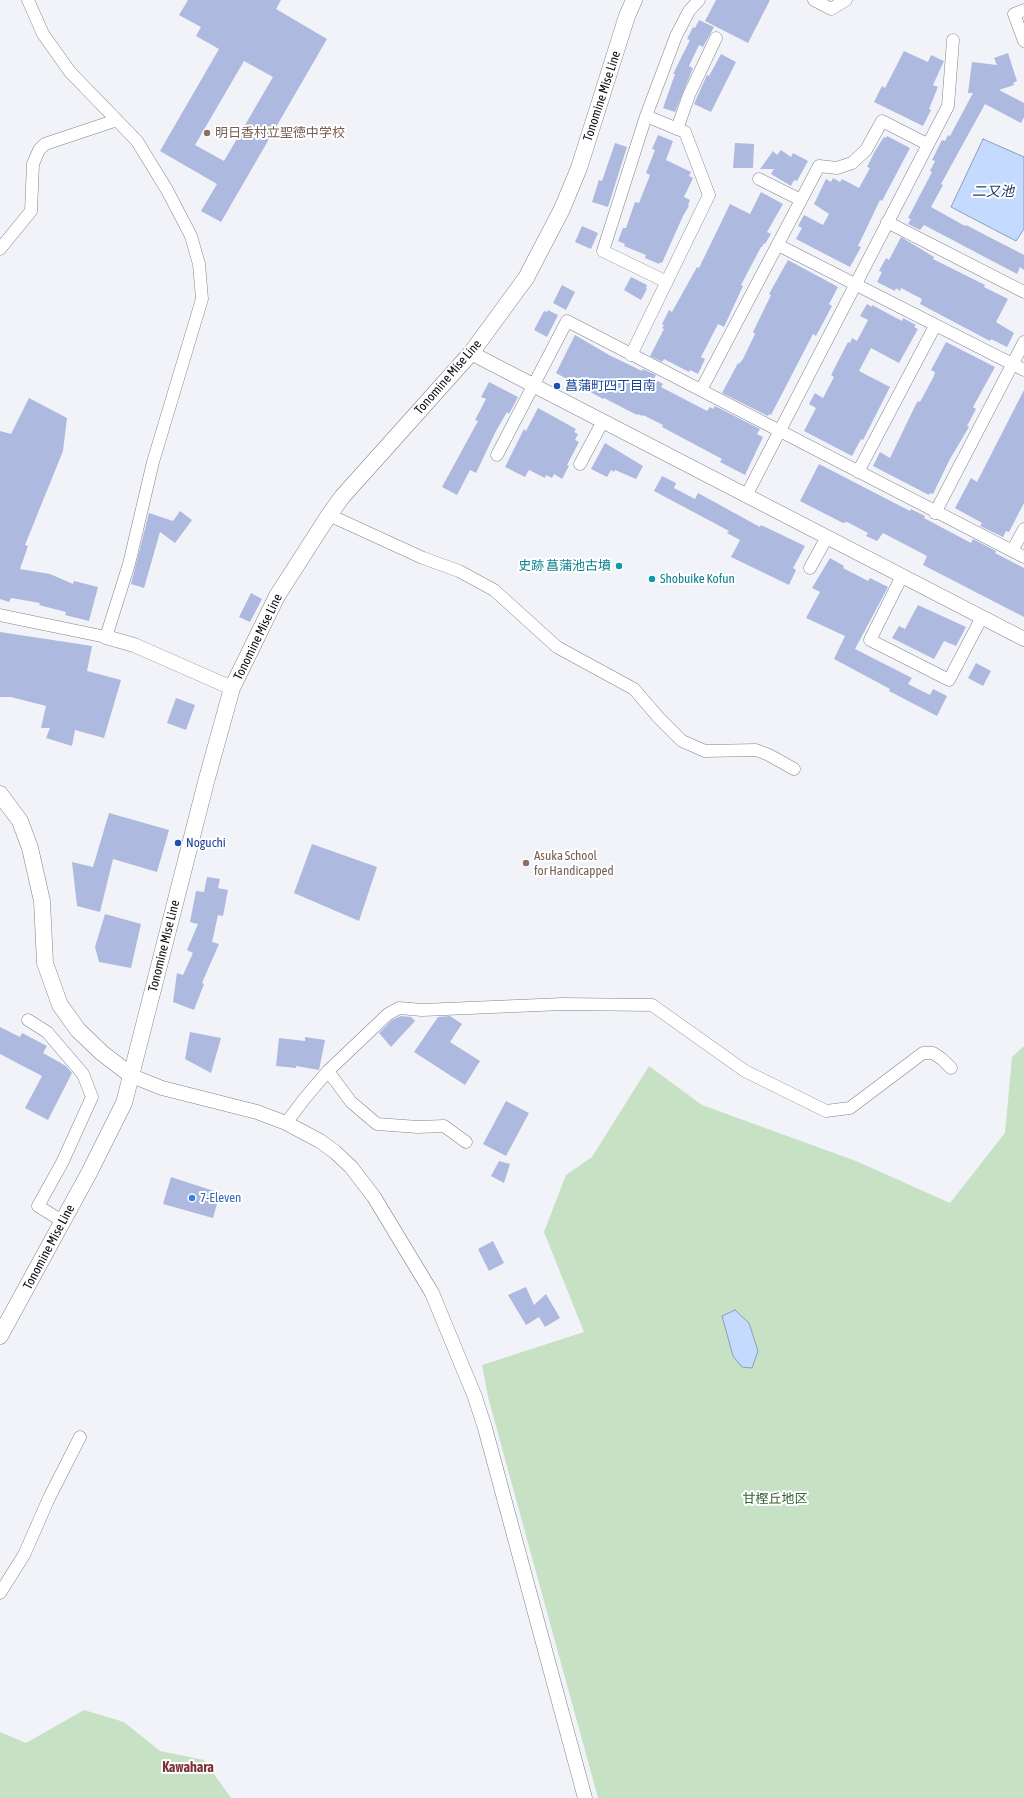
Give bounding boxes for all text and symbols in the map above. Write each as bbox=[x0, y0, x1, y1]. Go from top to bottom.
street label: Tonomine Mise Line bbox=[580, 49, 624, 143]
place label: 明日香村立聖徳中学校 bbox=[215, 125, 345, 141]
marker: 明日香村立聖徳中学校 bbox=[202, 128, 212, 138]
water label: 二又池 bbox=[972, 184, 1014, 200]
street label: Tonomine Mise Line bbox=[411, 336, 485, 418]
place label: 菖蒲町四丁目南 bbox=[565, 378, 656, 394]
marker: 菖蒲町四丁目南 bbox=[552, 381, 562, 391]
place label: 史跡 菖蒲池古墳 bbox=[518, 558, 611, 574]
marker: 史跡 菖蒲池古墳 bbox=[614, 561, 624, 571]
place label: Shobuike Kofun bbox=[660, 571, 735, 587]
marker: Shobuike Kofun bbox=[647, 574, 657, 584]
street label: Tonomine Mise Line bbox=[230, 591, 286, 683]
place label: Noguchi bbox=[186, 835, 226, 851]
marker: Noguchi bbox=[173, 838, 183, 848]
place label: Asuka School for Handicapped bbox=[534, 848, 614, 879]
marker: Asuka School for Handicapped bbox=[521, 858, 531, 868]
street label: Tonomine Mise Line bbox=[145, 899, 183, 993]
place label: 7-Eleven bbox=[200, 1190, 241, 1206]
marker: 7-Eleven bbox=[187, 1193, 197, 1203]
street label: Tonomine Mise Line bbox=[20, 1202, 78, 1292]
park label: 甘樫丘地区 bbox=[743, 1491, 807, 1507]
district label: Kawahara bbox=[162, 1760, 214, 1776]

